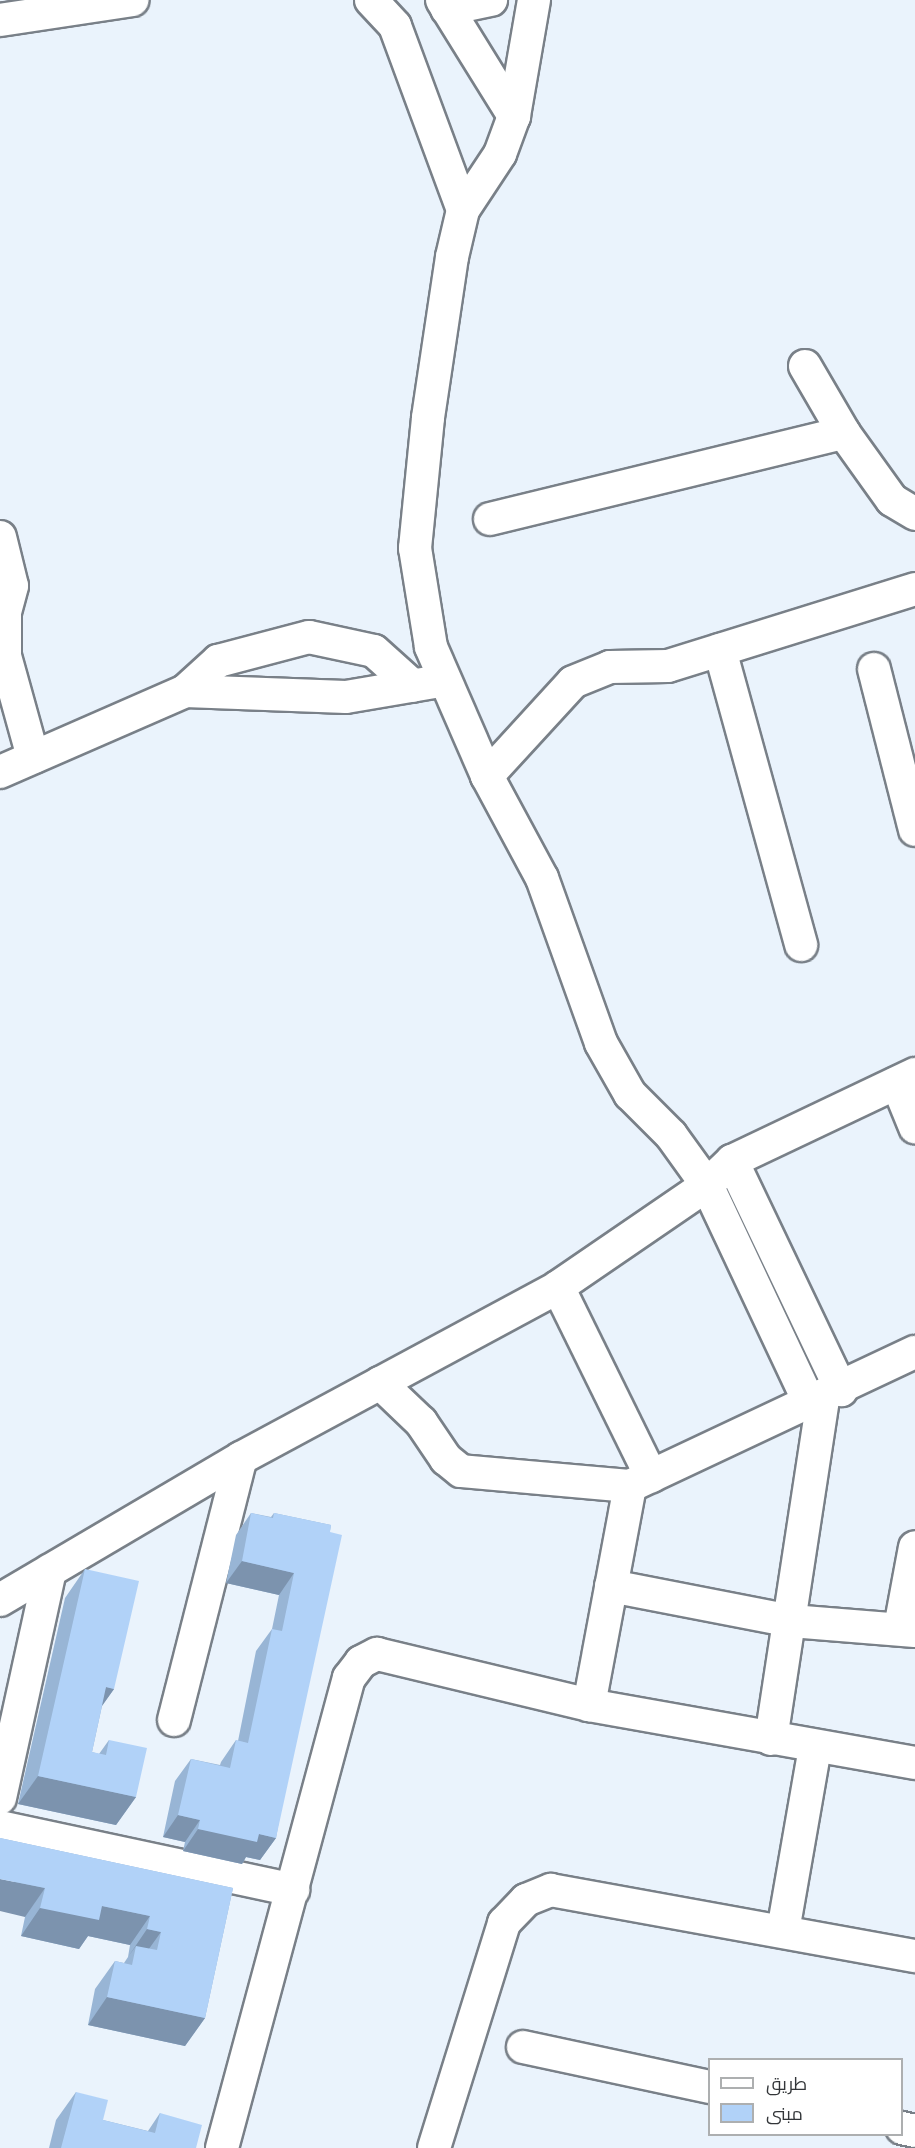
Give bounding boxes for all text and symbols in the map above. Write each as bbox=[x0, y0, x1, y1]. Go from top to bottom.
legend bbox=[708, 2058, 903, 2136]
text: طريق bbox=[766, 2074, 807, 2097]
text: مبنى bbox=[766, 2104, 803, 2127]

